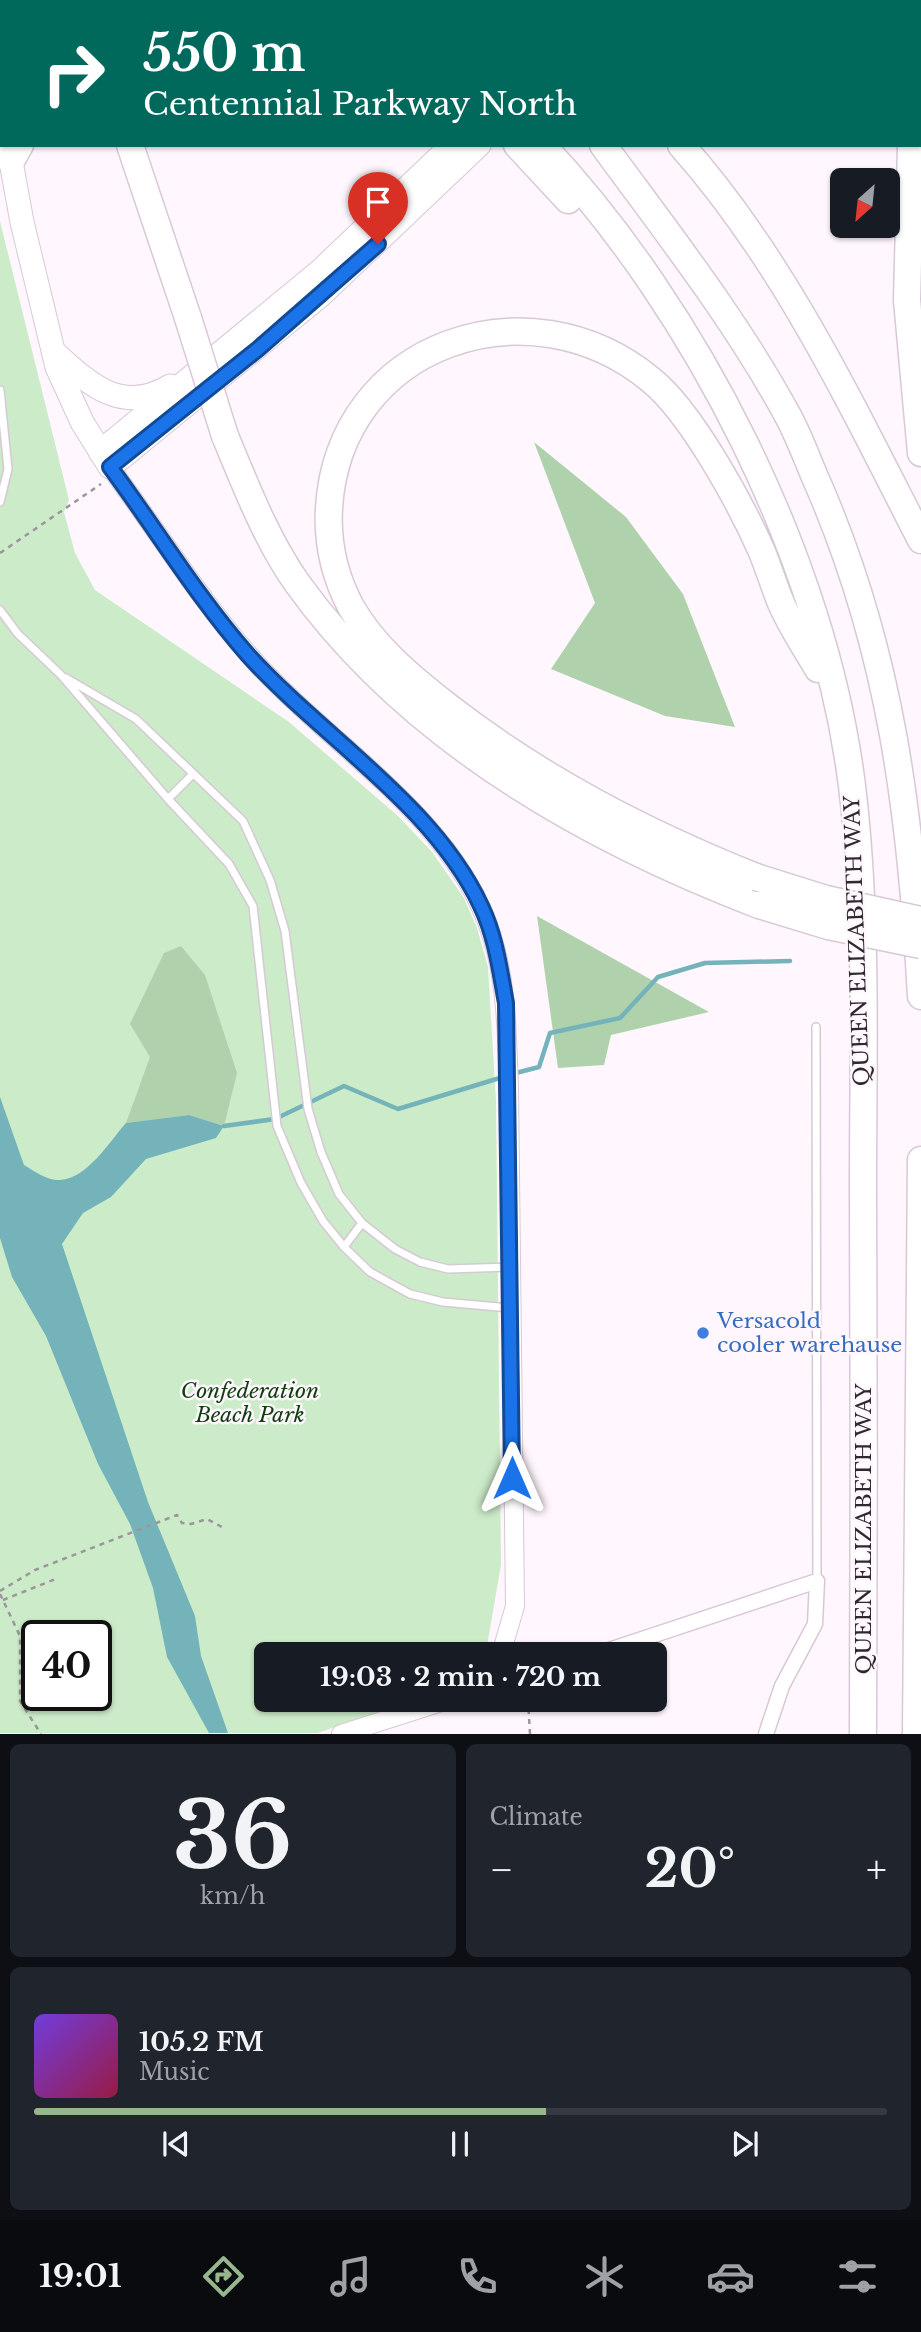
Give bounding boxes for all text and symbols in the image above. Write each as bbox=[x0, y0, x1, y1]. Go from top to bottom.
text: 550 m bbox=[143, 23, 306, 84]
icon: right bbox=[28, 28, 119, 119]
text: Centennial Parkway North bbox=[143, 84, 577, 124]
north arrow bbox=[830, 168, 900, 238]
map controls bbox=[830, 168, 900, 238]
pin bbox=[348, 172, 408, 244]
icon: arrive bbox=[359, 183, 397, 221]
street label: QUEEN ELIZABETH WAY bbox=[839, 795, 875, 1087]
place label: Versacold cooler warehause bbox=[716, 1308, 902, 1358]
marker: Versacold cooler warehause bbox=[695, 1325, 711, 1341]
park label: Confederation Beach Park bbox=[181, 1378, 319, 1428]
street label: QUEEN ELIZABETH WAY bbox=[851, 1383, 877, 1674]
position arrow bbox=[475, 1441, 549, 1515]
speed limit sign: 40 bbox=[21, 1620, 112, 1711]
text: 19:03 · 2 min · 720 m bbox=[320, 1661, 601, 1693]
text: 36 bbox=[173, 1780, 292, 1893]
text: Climate bbox=[490, 1803, 583, 1831]
text: 20° bbox=[645, 1837, 735, 1901]
text: − bbox=[490, 1846, 514, 1893]
text: + bbox=[866, 1846, 887, 1893]
text: km/h bbox=[200, 1882, 265, 1910]
text: 105.2 FM bbox=[139, 2026, 264, 2058]
text: Music bbox=[139, 2058, 210, 2086]
icon: previous bbox=[157, 2125, 195, 2163]
icon: pause bbox=[441, 2125, 479, 2163]
icon: next bbox=[726, 2125, 764, 2163]
icon: directions bbox=[199, 2252, 248, 2301]
icon: music bbox=[326, 2252, 375, 2301]
icon: phone bbox=[453, 2252, 502, 2301]
icon: climate bbox=[580, 2252, 629, 2301]
icon: car bbox=[706, 2252, 755, 2301]
icon: filters bbox=[833, 2252, 882, 2301]
text: 19:01 bbox=[39, 2256, 122, 2296]

